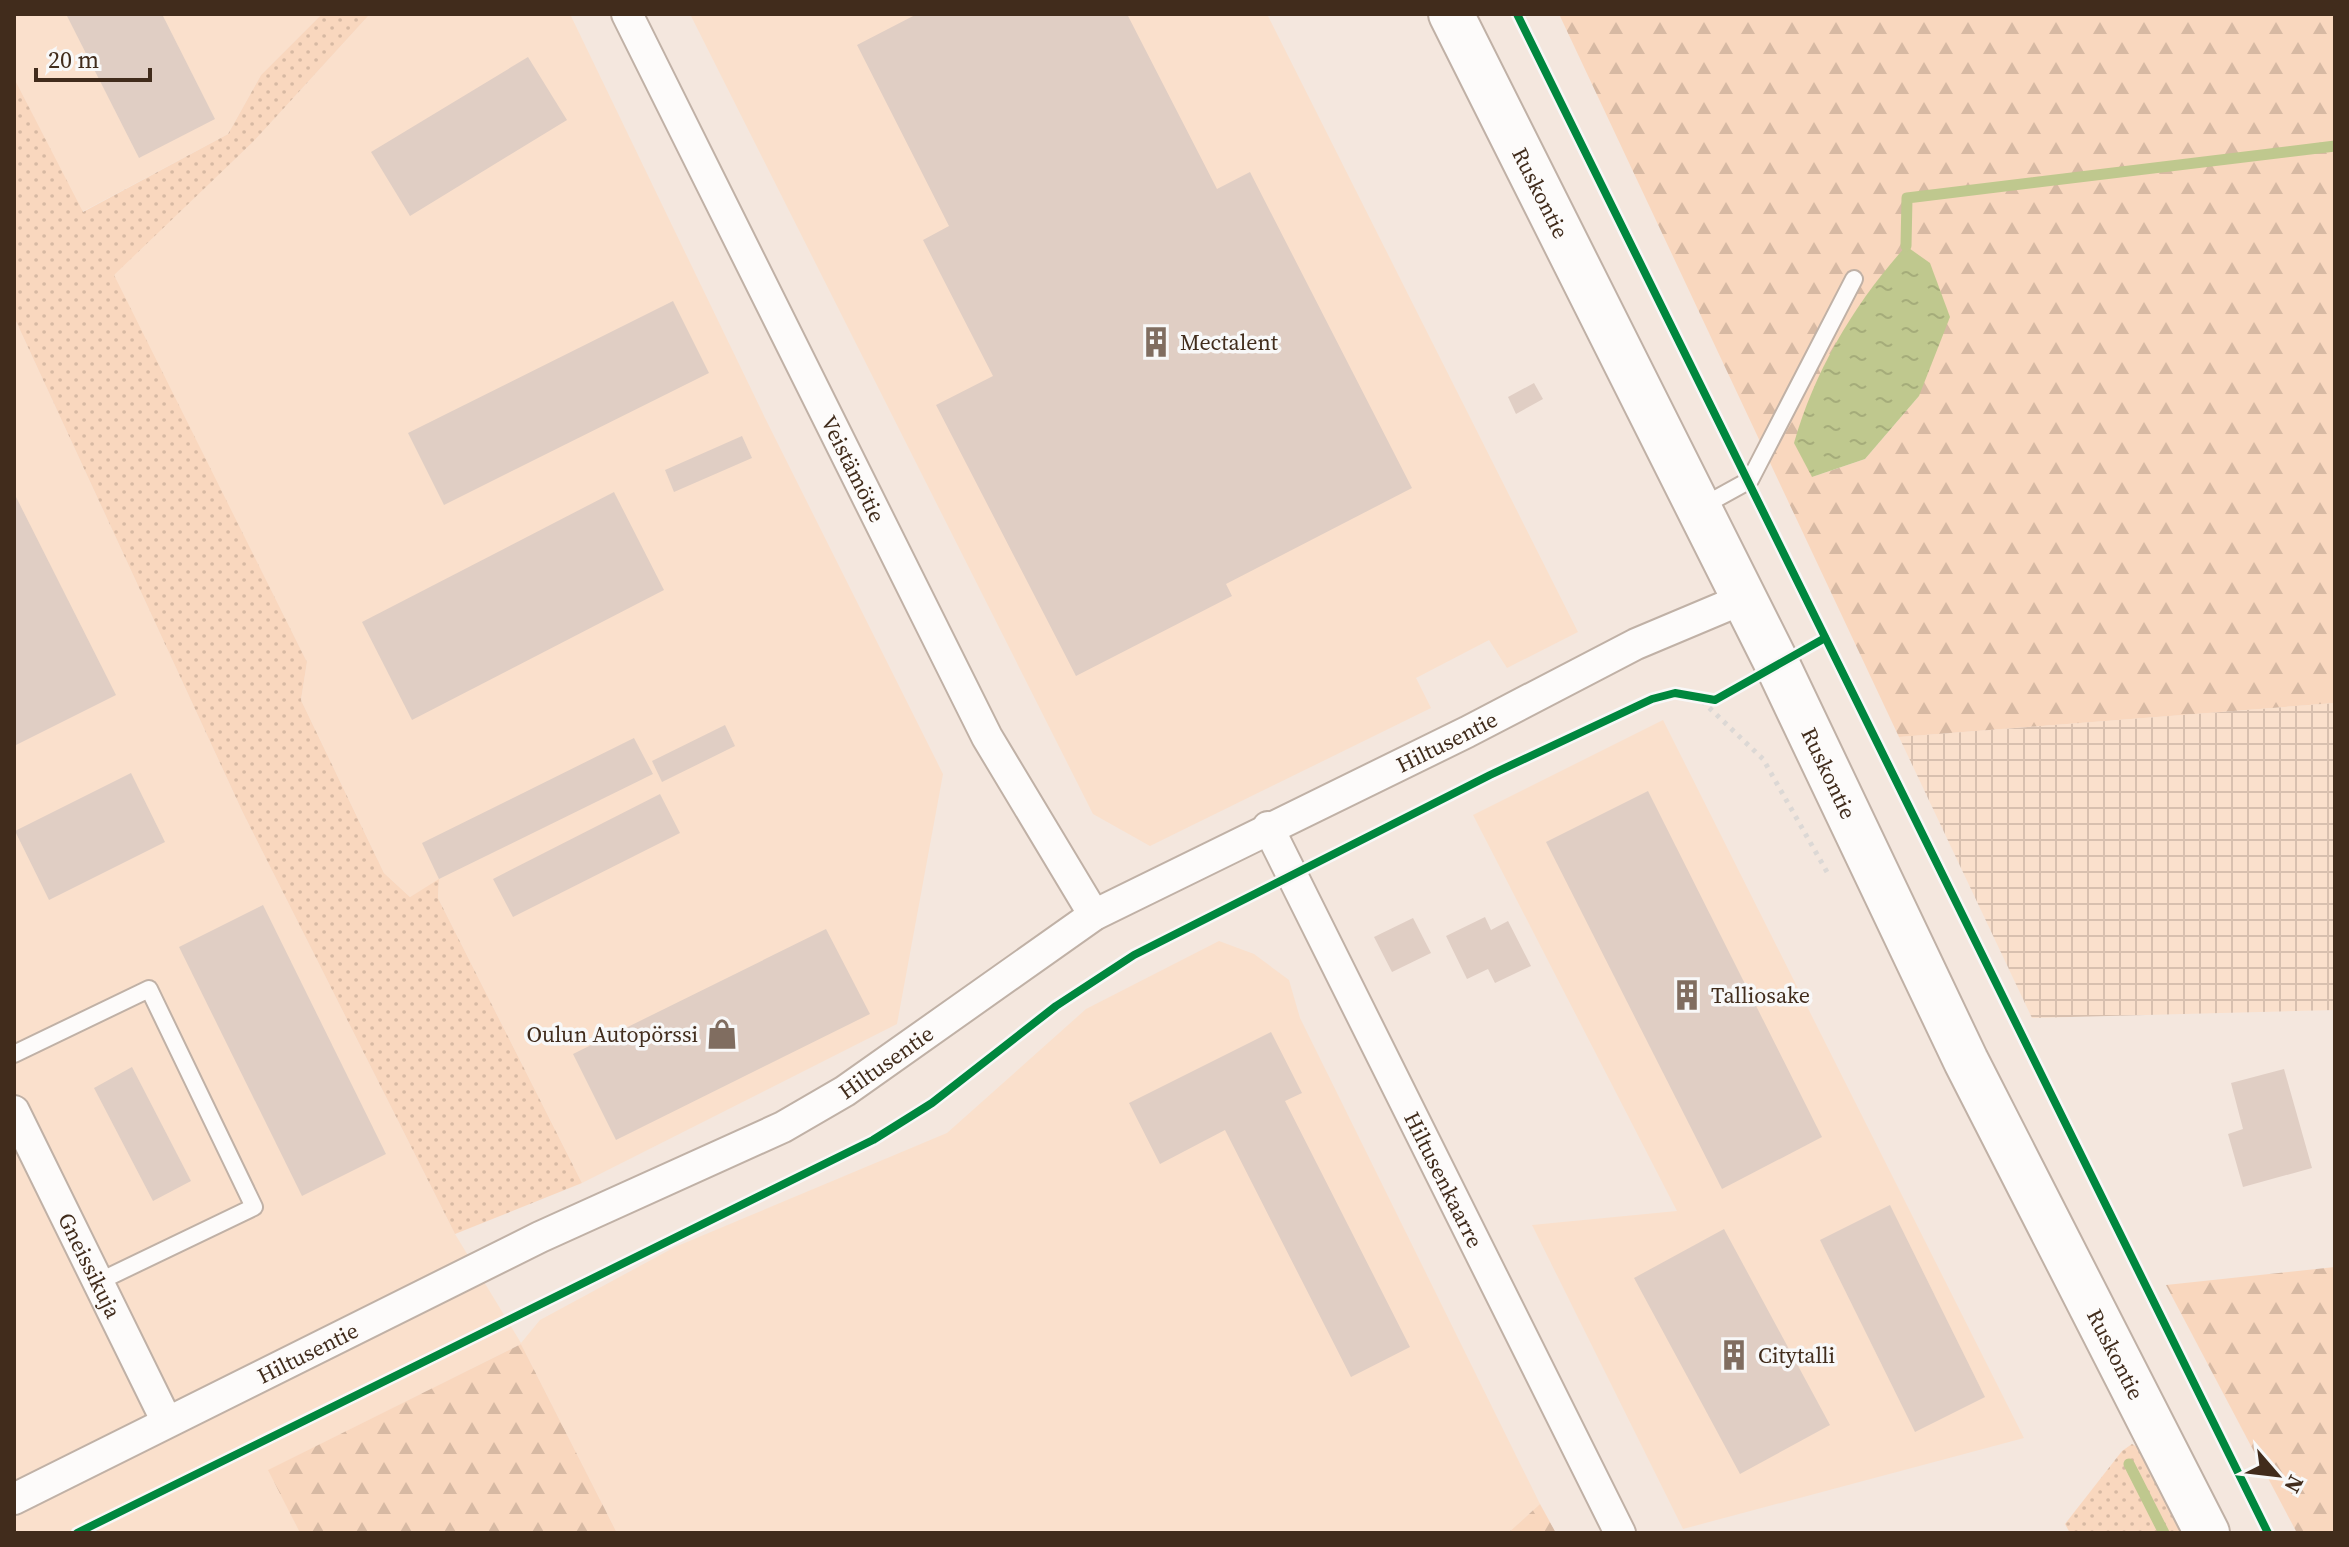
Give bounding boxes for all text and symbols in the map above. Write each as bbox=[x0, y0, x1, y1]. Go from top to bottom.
scale bar bbox=[36, 32, 150, 82]
text: 20 m bbox=[48, 43, 99, 76]
street label: Ruskontie bbox=[1505, 142, 1576, 243]
building icon: Mectalent bbox=[1139, 325, 1173, 359]
place label: Mectalent bbox=[1180, 327, 1279, 357]
street label: Veistämötie bbox=[814, 410, 893, 527]
street label: Hiltusentie bbox=[1391, 704, 1503, 779]
street label: Ruskontie bbox=[1794, 722, 1864, 824]
building icon: Talliosake bbox=[1670, 978, 1704, 1012]
place label: Talliosake bbox=[1711, 980, 1810, 1010]
shop icon: Oulun Autopörssi bbox=[705, 1017, 739, 1051]
street label: Hiltusentie bbox=[832, 1018, 939, 1106]
place label: Oulun Autopörssi bbox=[526, 1019, 698, 1049]
street label: Hiltusenkaarre bbox=[1397, 1106, 1490, 1253]
street label: Gneissikuja bbox=[51, 1208, 129, 1324]
street label: Ruskontie bbox=[2080, 1304, 2151, 1405]
street label: Hiltusentie bbox=[252, 1315, 363, 1391]
building icon: Citytalli bbox=[1717, 1338, 1751, 1372]
place label: Citytalli bbox=[1758, 1340, 1835, 1370]
north arrow bbox=[2237, 1435, 2317, 1515]
text: N bbox=[2278, 1470, 2312, 1499]

